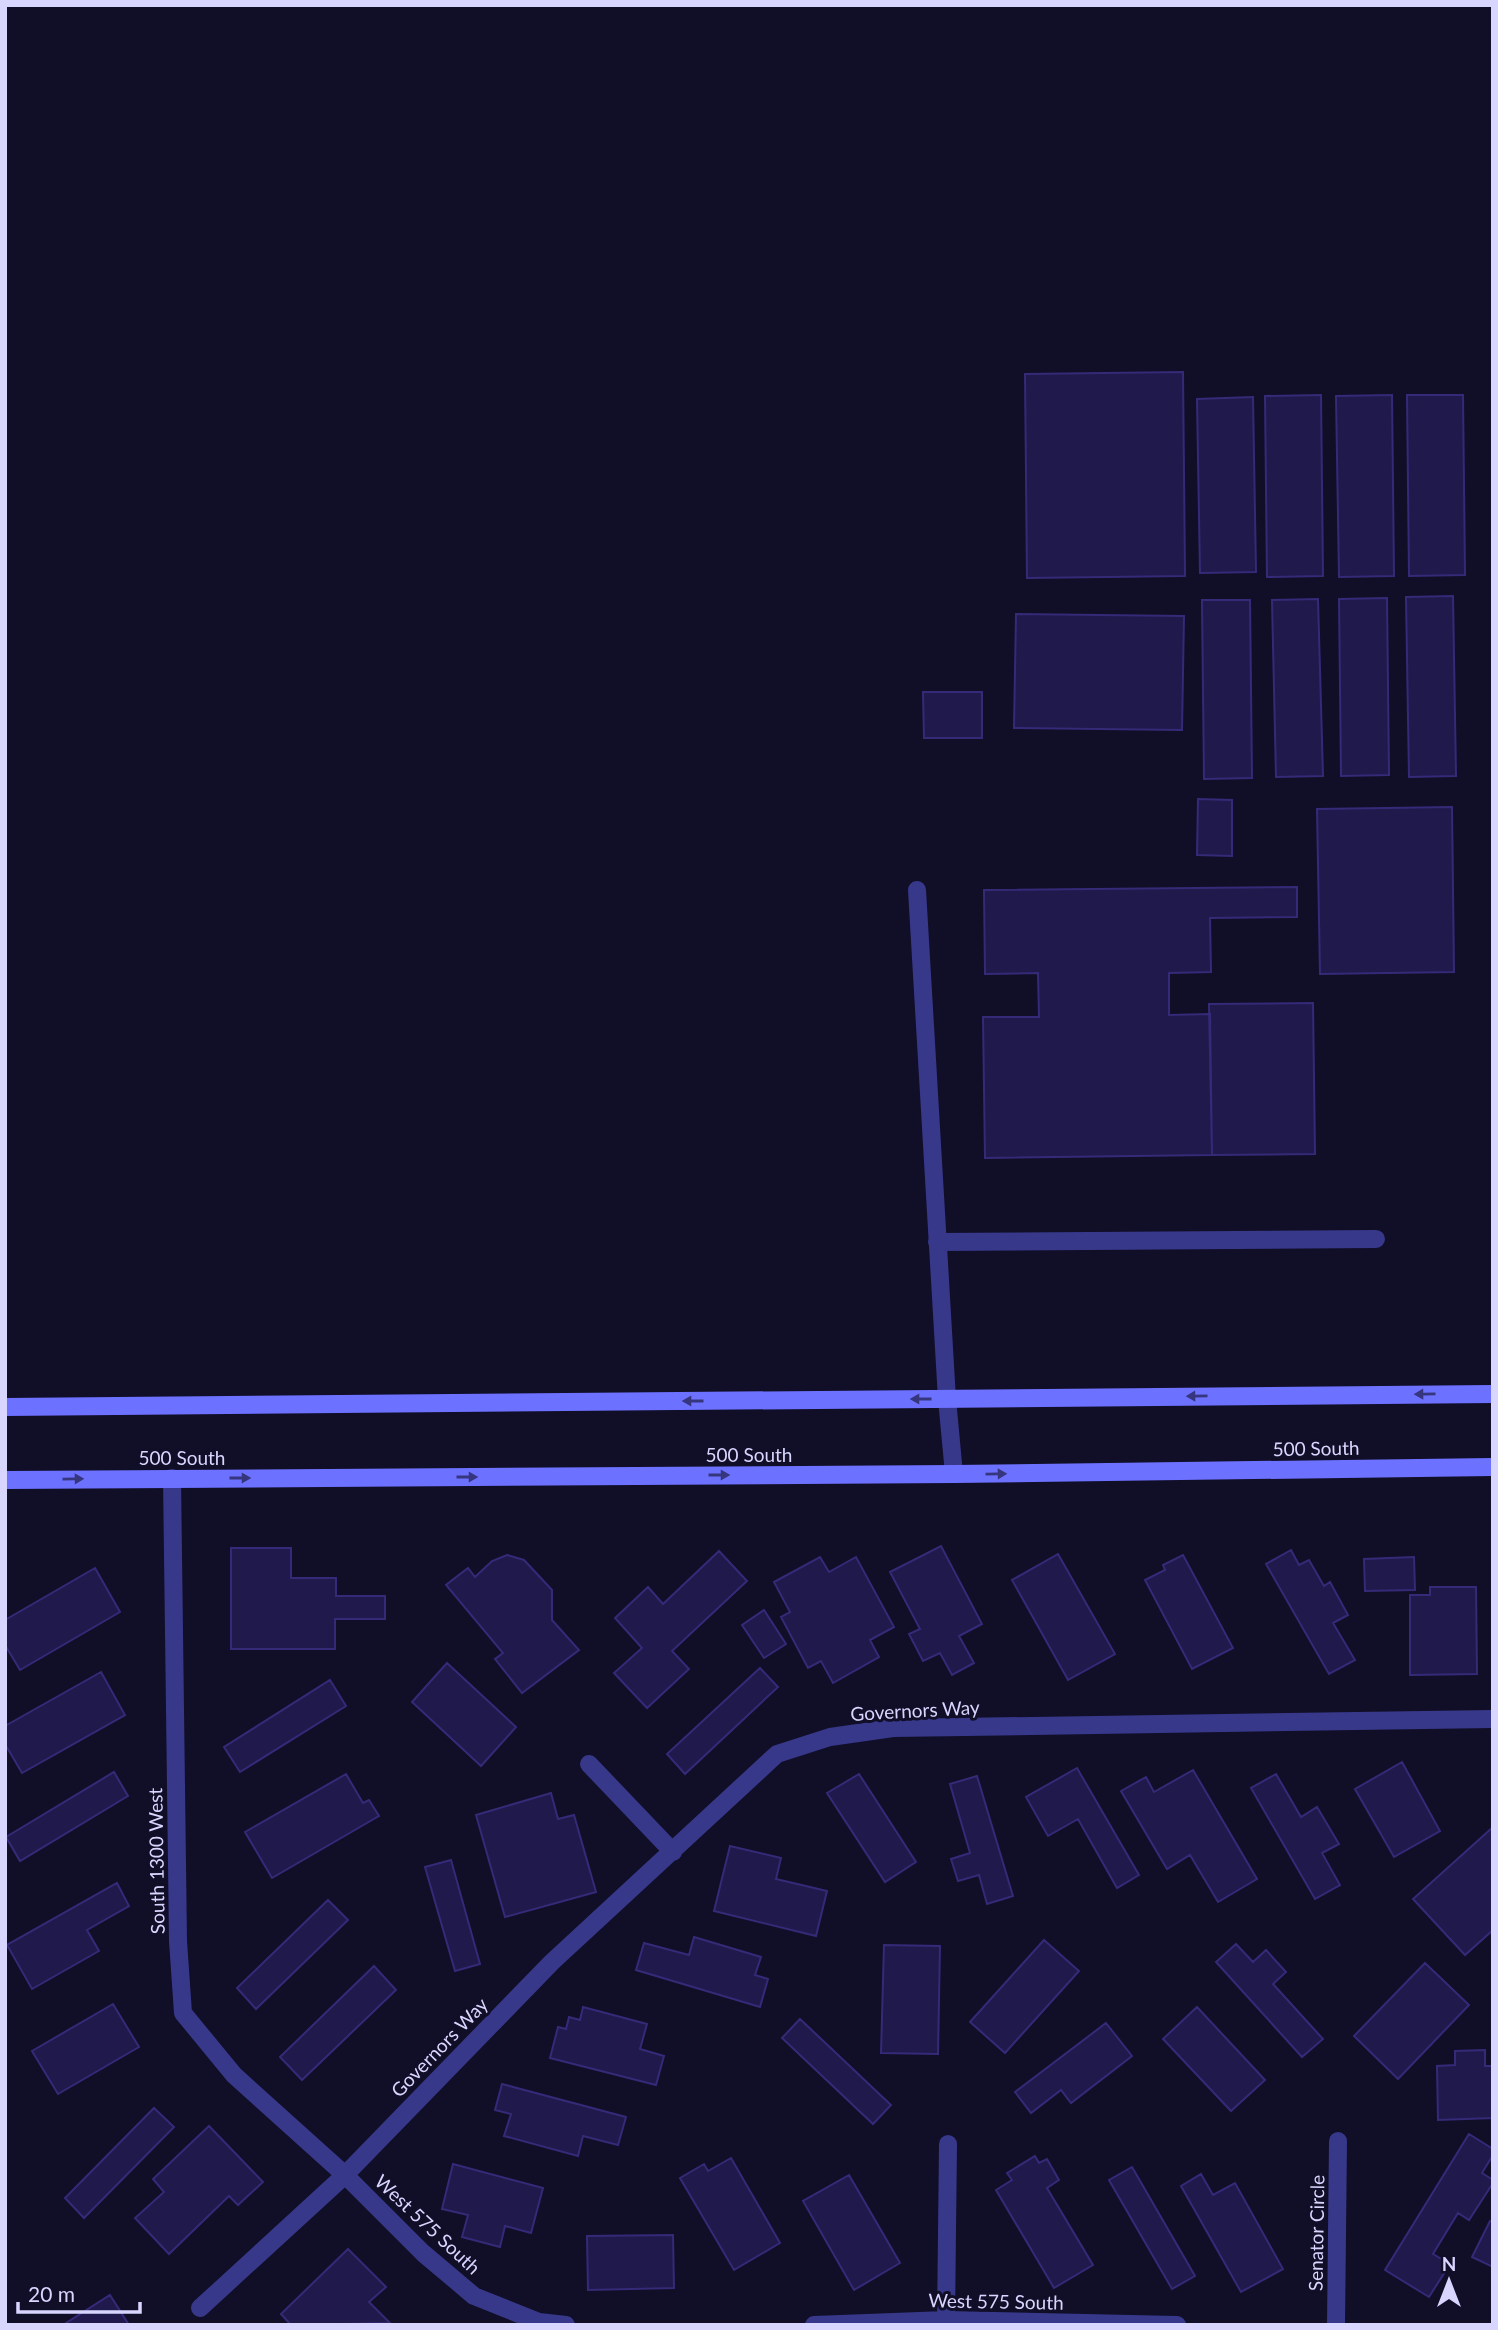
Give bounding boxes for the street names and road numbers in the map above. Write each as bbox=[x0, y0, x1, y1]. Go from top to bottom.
street label: 500 South bbox=[1272, 1436, 1360, 1460]
street label: 500 South bbox=[706, 1443, 792, 1466]
street label: 500 South bbox=[139, 1446, 225, 1469]
street label: Governors Way bbox=[850, 1695, 980, 1725]
street label: South 1300 West bbox=[143, 1788, 169, 1934]
street label: Governors Way bbox=[386, 1992, 492, 2102]
street label: West 575 South bbox=[371, 2169, 485, 2279]
street label: Senator Circle bbox=[1303, 2175, 1329, 2291]
street label: West 575 South bbox=[928, 2288, 1064, 2314]

